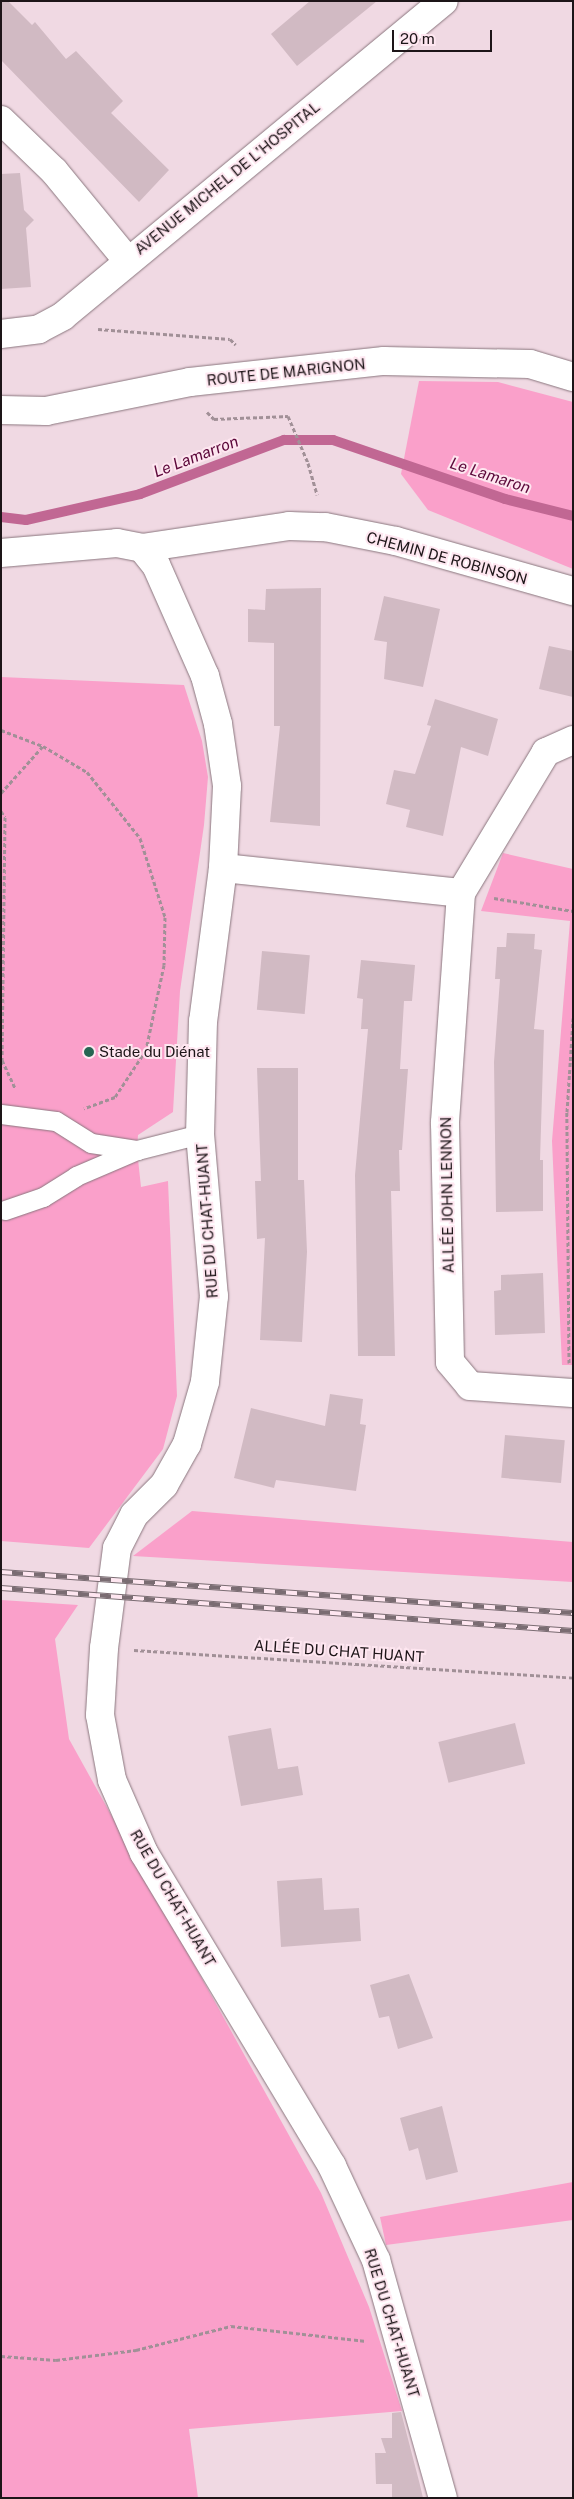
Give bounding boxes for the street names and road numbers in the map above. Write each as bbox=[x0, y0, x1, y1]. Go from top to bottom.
street label: AVENUE MICHEL DE L'HOSPITAL bbox=[131, 98, 323, 258]
street label: ROUTE DE MARIGNON bbox=[206, 355, 366, 389]
street label: CHEMIN DE ROBINSON bbox=[365, 528, 529, 588]
street label: ALLÉE JOHN LENNON bbox=[437, 1117, 457, 1273]
street label: RUE DU CHAT-HUANT bbox=[193, 1143, 221, 1299]
street label: ALLÉE DU CHAT HUANT bbox=[253, 1636, 425, 1666]
street label: RUE DU CHAT-HUANT bbox=[126, 1826, 220, 1970]
street label: RUE DU CHAT-HUANT bbox=[361, 2246, 423, 2400]

